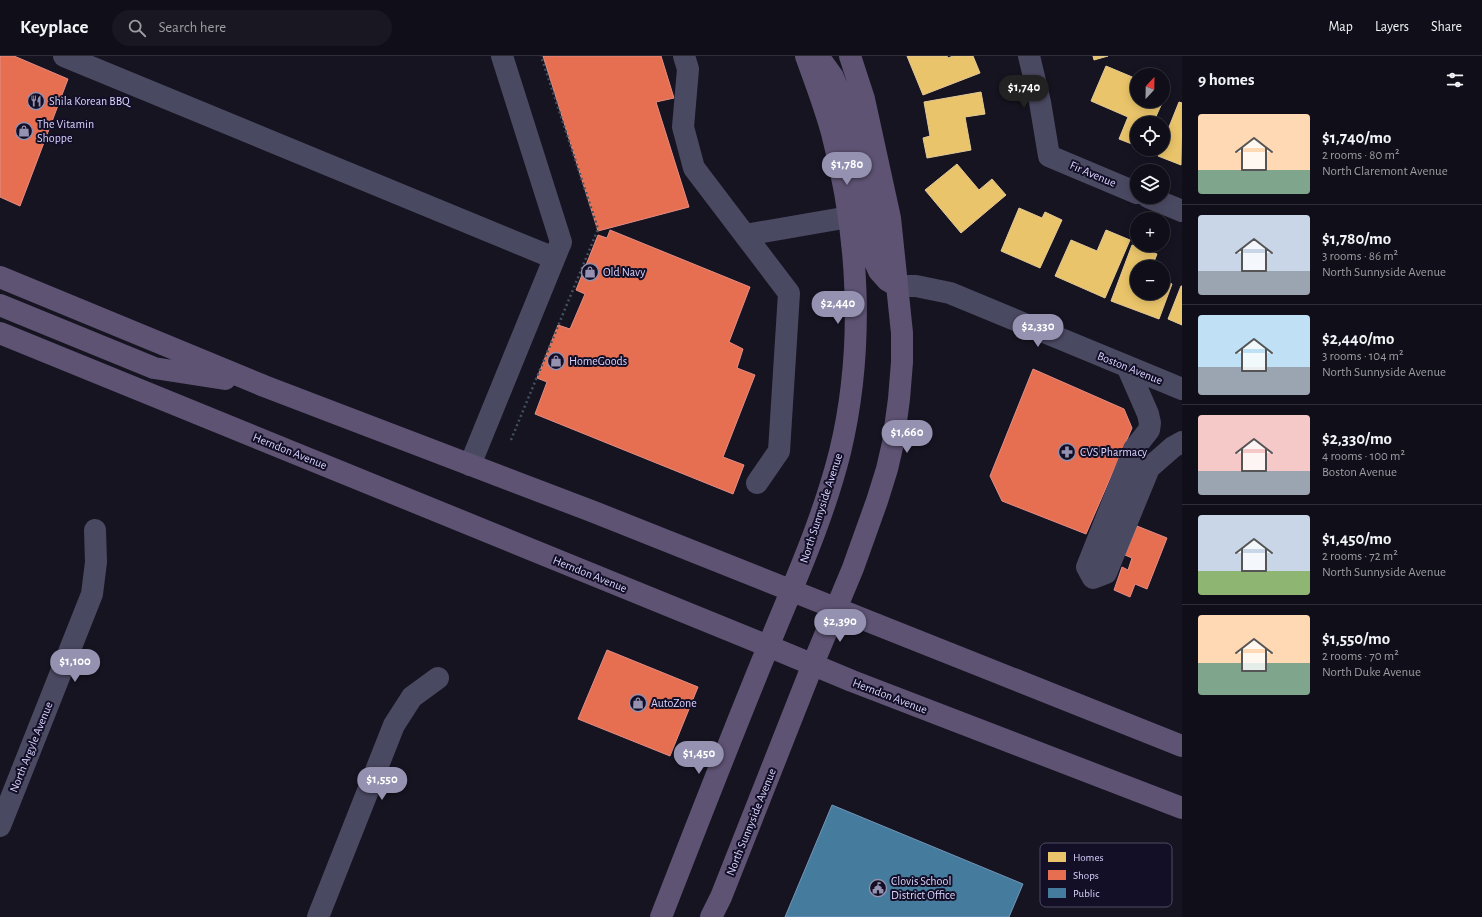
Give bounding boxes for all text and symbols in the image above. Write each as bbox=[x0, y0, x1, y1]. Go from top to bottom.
search box bbox=[112, 10, 392, 46]
icon: search bbox=[126, 17, 148, 39]
text: Keyplace bbox=[20, 18, 88, 37]
text: Search here bbox=[158, 20, 226, 35]
text: Map bbox=[1328, 20, 1353, 34]
text: Layers bbox=[1375, 20, 1409, 34]
text: Share bbox=[1431, 20, 1462, 34]
north arrow bbox=[1130, 68, 1170, 108]
map controls bbox=[1130, 68, 1170, 300]
icon: filters bbox=[1444, 69, 1466, 91]
text: 9 homes bbox=[1198, 71, 1254, 88]
pin: $1,740 bbox=[991, 75, 1057, 109]
text: $1,740 bbox=[1008, 81, 1040, 94]
restaurant icon: Shila Korean BBQ bbox=[26, 91, 46, 111]
place label: Shila Korean BBQ bbox=[49, 95, 131, 108]
button: locate bbox=[1130, 116, 1170, 156]
place label: The Vitamin Shoppe bbox=[37, 118, 94, 144]
shop icon: The Vitamin Shoppe bbox=[14, 121, 34, 141]
text: $1,740/mo bbox=[1322, 129, 1391, 146]
icon: home bbox=[1230, 130, 1278, 178]
text: 2 rooms · 80 m² bbox=[1322, 149, 1399, 162]
pin: $1,780 bbox=[814, 152, 880, 186]
text: $1,780 bbox=[831, 158, 863, 171]
street label: Fir Avenue bbox=[1068, 159, 1118, 189]
button: layers bbox=[1130, 164, 1170, 204]
text: North Claremont Avenue bbox=[1322, 165, 1448, 178]
button: + bbox=[1130, 212, 1170, 252]
text: $1,780/mo bbox=[1322, 230, 1391, 247]
icon: home bbox=[1230, 231, 1278, 279]
text: 3 rooms · 86 m² bbox=[1322, 250, 1398, 263]
button: − bbox=[1130, 260, 1170, 300]
shop icon: Old Navy bbox=[580, 262, 600, 282]
place label: Old Navy bbox=[603, 266, 645, 279]
text: North Sunnyside Avenue bbox=[1322, 266, 1446, 279]
pin: $2,440 bbox=[805, 291, 871, 325]
text: $2,440 bbox=[821, 297, 855, 310]
pin: $2,330 bbox=[1005, 314, 1071, 348]
text: $2,330 bbox=[1022, 320, 1054, 333]
text: $2,440/mo bbox=[1322, 330, 1394, 347]
icon: home bbox=[1230, 331, 1278, 379]
street label: Boston Avenue bbox=[1096, 349, 1164, 387]
text: 3 rooms · 104 m² bbox=[1322, 350, 1403, 363]
shop icon: HomeGoods bbox=[546, 351, 566, 371]
place label: HomeGoods bbox=[569, 355, 627, 367]
text: North Sunnyside Avenue bbox=[1322, 366, 1446, 379]
pin: $1,660 bbox=[874, 420, 940, 454]
text: $1,660 bbox=[891, 426, 923, 439]
text: $2,330/mo bbox=[1322, 430, 1392, 447]
street label: Herndon Avenue bbox=[251, 431, 329, 471]
icon: home bbox=[1230, 431, 1278, 479]
pharmacy icon: CVS Pharmacy bbox=[1057, 442, 1077, 462]
place label: CVS Pharmacy bbox=[1080, 446, 1147, 459]
text: 4 rooms · 100 m² bbox=[1322, 450, 1405, 463]
street label: North Sunnyside Avenue bbox=[798, 452, 845, 565]
text: Boston Avenue bbox=[1322, 466, 1397, 479]
text: $1,450/mo bbox=[1322, 530, 1391, 547]
icon: home bbox=[1230, 531, 1278, 579]
text: 2 rooms · 72 m² bbox=[1322, 550, 1398, 563]
street label: Herndon Avenue bbox=[551, 554, 629, 594]
text: North Sunnyside Avenue bbox=[1322, 566, 1446, 579]
pin: $2,390 bbox=[807, 609, 873, 643]
text: $2,390 bbox=[823, 615, 857, 628]
text: $1,550/mo bbox=[1322, 630, 1390, 647]
icon: home bbox=[1230, 631, 1278, 679]
pin: $1,100 bbox=[42, 649, 108, 683]
text: 2 rooms · 70 m² bbox=[1322, 650, 1399, 663]
text: $1,100 bbox=[59, 655, 91, 668]
text: North Duke Avenue bbox=[1322, 666, 1421, 679]
street label: Herndon Avenue bbox=[851, 676, 929, 716]
shop icon: AutoZone bbox=[628, 693, 648, 713]
place label: AutoZone bbox=[651, 697, 697, 709]
street label: North Argyle Avenue bbox=[7, 700, 56, 794]
pin: $1,450 bbox=[666, 741, 732, 775]
text: $1,450 bbox=[683, 747, 715, 760]
pin: $1,550 bbox=[349, 767, 415, 801]
street label: North Sunnyside Avenue bbox=[724, 767, 779, 878]
text: $1,550 bbox=[366, 773, 398, 786]
legend bbox=[1040, 843, 1172, 907]
text: Homes bbox=[1073, 852, 1104, 863]
text: Shops bbox=[1073, 870, 1099, 881]
place label: Clovis School District Office bbox=[891, 875, 955, 901]
public building icon: Clovis School District Office bbox=[868, 878, 888, 898]
text: Public bbox=[1073, 888, 1100, 899]

